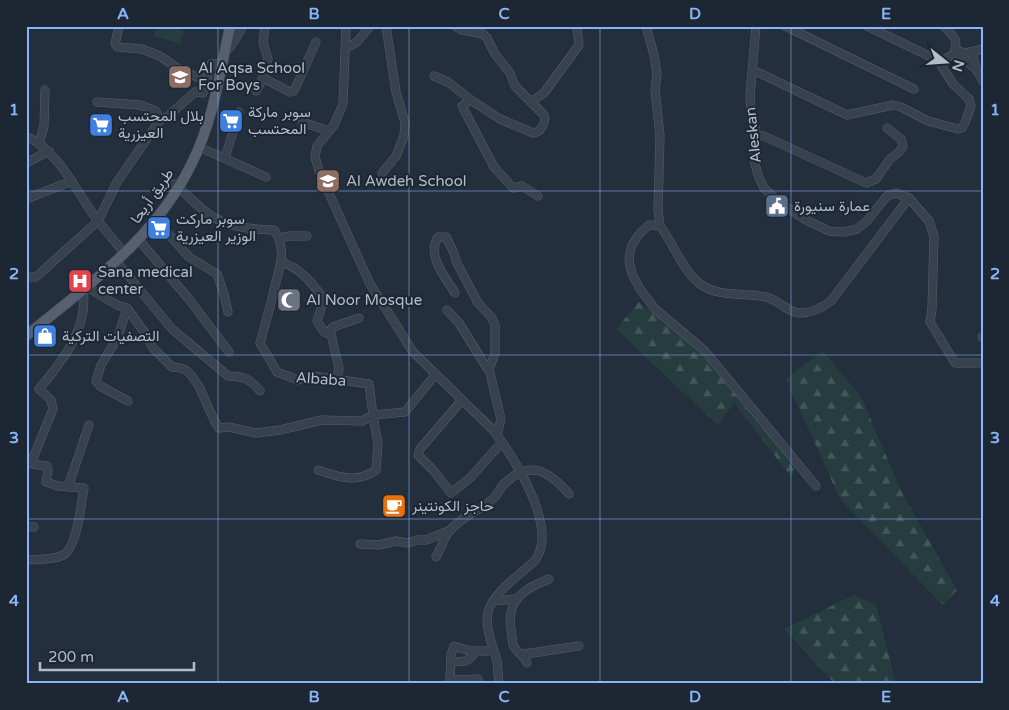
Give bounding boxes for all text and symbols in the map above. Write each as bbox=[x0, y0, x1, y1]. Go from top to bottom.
text: A bbox=[117, 4, 129, 24]
text: B bbox=[308, 4, 320, 24]
text: C bbox=[498, 4, 510, 24]
text: D bbox=[689, 4, 701, 24]
text: E bbox=[881, 4, 891, 24]
north arrow bbox=[922, 38, 972, 88]
text: N bbox=[948, 58, 968, 74]
place label: Al Aqsa School For Boys bbox=[198, 59, 305, 94]
school or university icon: Al Aqsa School For Boys bbox=[167, 64, 193, 90]
text: 1 bbox=[9, 100, 19, 120]
text: 1 bbox=[990, 100, 1000, 120]
place label: سوبر ماركة المحتسب bbox=[248, 103, 311, 138]
street label: Aleskan bbox=[741, 106, 765, 164]
place label: بلال المحتسب العيزرية bbox=[118, 107, 204, 142]
supermarket icon: سوبر ماركة المحتسب bbox=[218, 108, 244, 134]
supermarket icon: بلال المحتسب العيزرية bbox=[88, 112, 114, 138]
street label: طريق أريحا bbox=[127, 165, 178, 228]
school or university icon: Al Awdeh School bbox=[315, 168, 341, 194]
place label: Al Awdeh School bbox=[346, 172, 467, 190]
public building icon: عمارة سنيورة bbox=[764, 193, 790, 219]
place label: عمارة سنيورة bbox=[794, 197, 870, 215]
place label: سوبر ماركت الوزير العيزرية bbox=[176, 210, 256, 245]
supermarket icon: سوبر ماركت الوزير العيزرية bbox=[146, 215, 172, 241]
place label: Sana medical center bbox=[98, 263, 193, 298]
text: 2 bbox=[9, 264, 19, 284]
text: 2 bbox=[990, 264, 1000, 284]
hospital icon: Sana medical center bbox=[67, 268, 93, 294]
mosque icon: Al Noor Mosque bbox=[276, 287, 302, 313]
place label: Al Noor Mosque bbox=[306, 291, 422, 309]
shop icon: التصفيات التركية bbox=[32, 323, 58, 349]
place label: التصفيات التركية bbox=[62, 327, 159, 345]
street label: Albaba bbox=[295, 368, 347, 390]
text: 3 bbox=[9, 428, 19, 448]
text: 3 bbox=[990, 428, 1000, 448]
cafe icon: حاجز الكونتينر bbox=[381, 493, 407, 519]
place label: حاجز الكونتينر bbox=[411, 497, 494, 515]
text: 4 bbox=[9, 591, 19, 611]
text: 4 bbox=[990, 591, 1000, 611]
scale bar bbox=[40, 640, 194, 672]
text: 200 m bbox=[48, 648, 94, 666]
text: A bbox=[117, 687, 129, 707]
text: B bbox=[308, 687, 320, 707]
text: C bbox=[498, 687, 510, 707]
text: D bbox=[689, 687, 701, 707]
text: E bbox=[881, 687, 891, 707]

